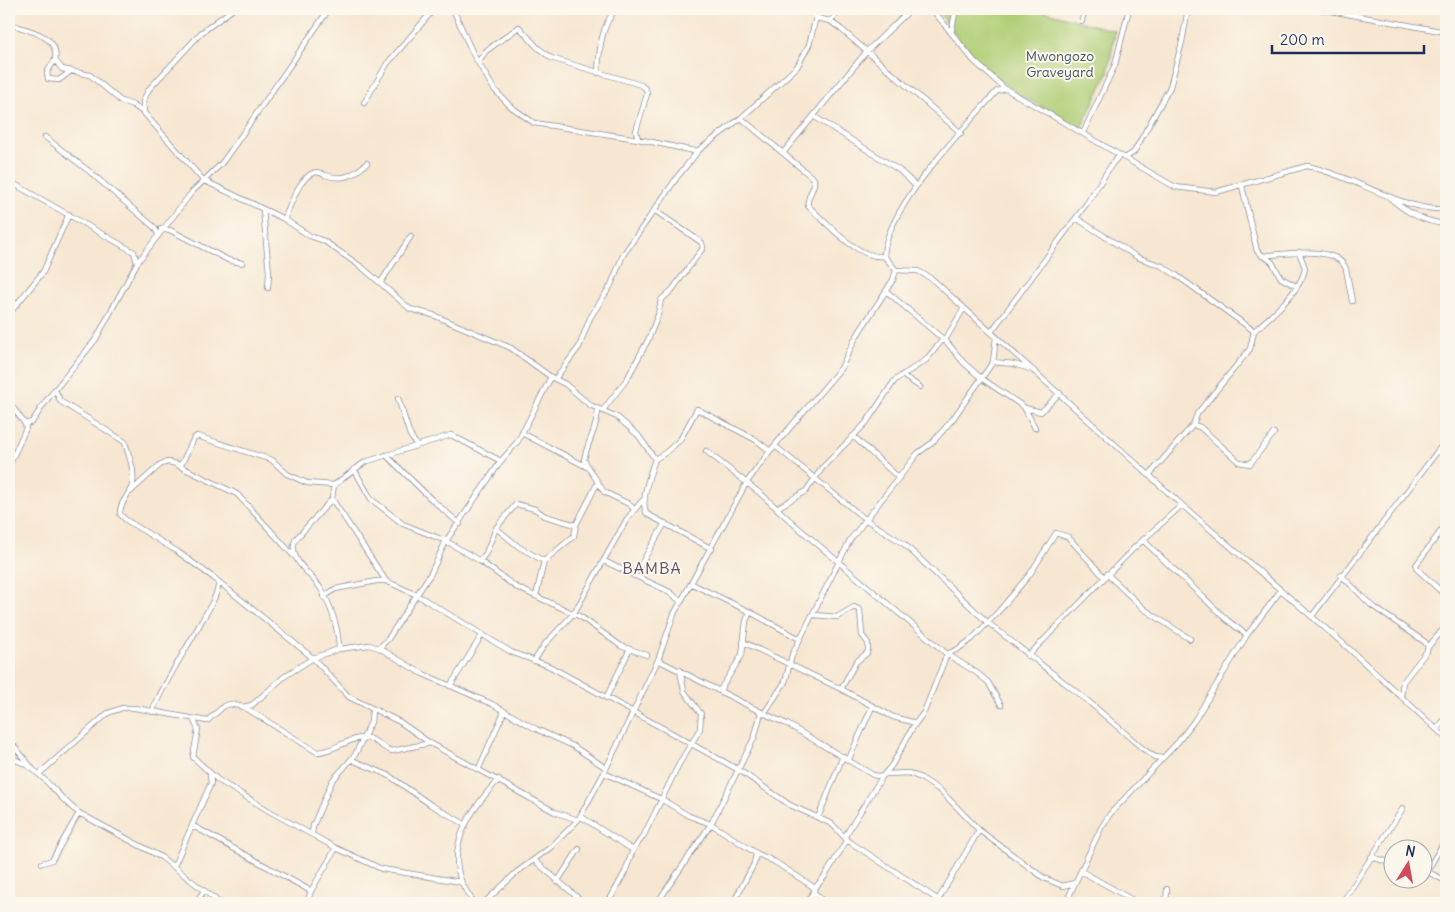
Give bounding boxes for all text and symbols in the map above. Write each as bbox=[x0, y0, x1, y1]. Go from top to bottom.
scale bar bbox=[1272, 22, 1425, 54]
text: 200 m bbox=[1280, 30, 1325, 49]
park label: Mwongozo Graveyard bbox=[1026, 47, 1094, 81]
district label: BAMBA bbox=[622, 558, 682, 578]
north arrow bbox=[1382, 840, 1432, 890]
text: N bbox=[1404, 841, 1417, 861]

